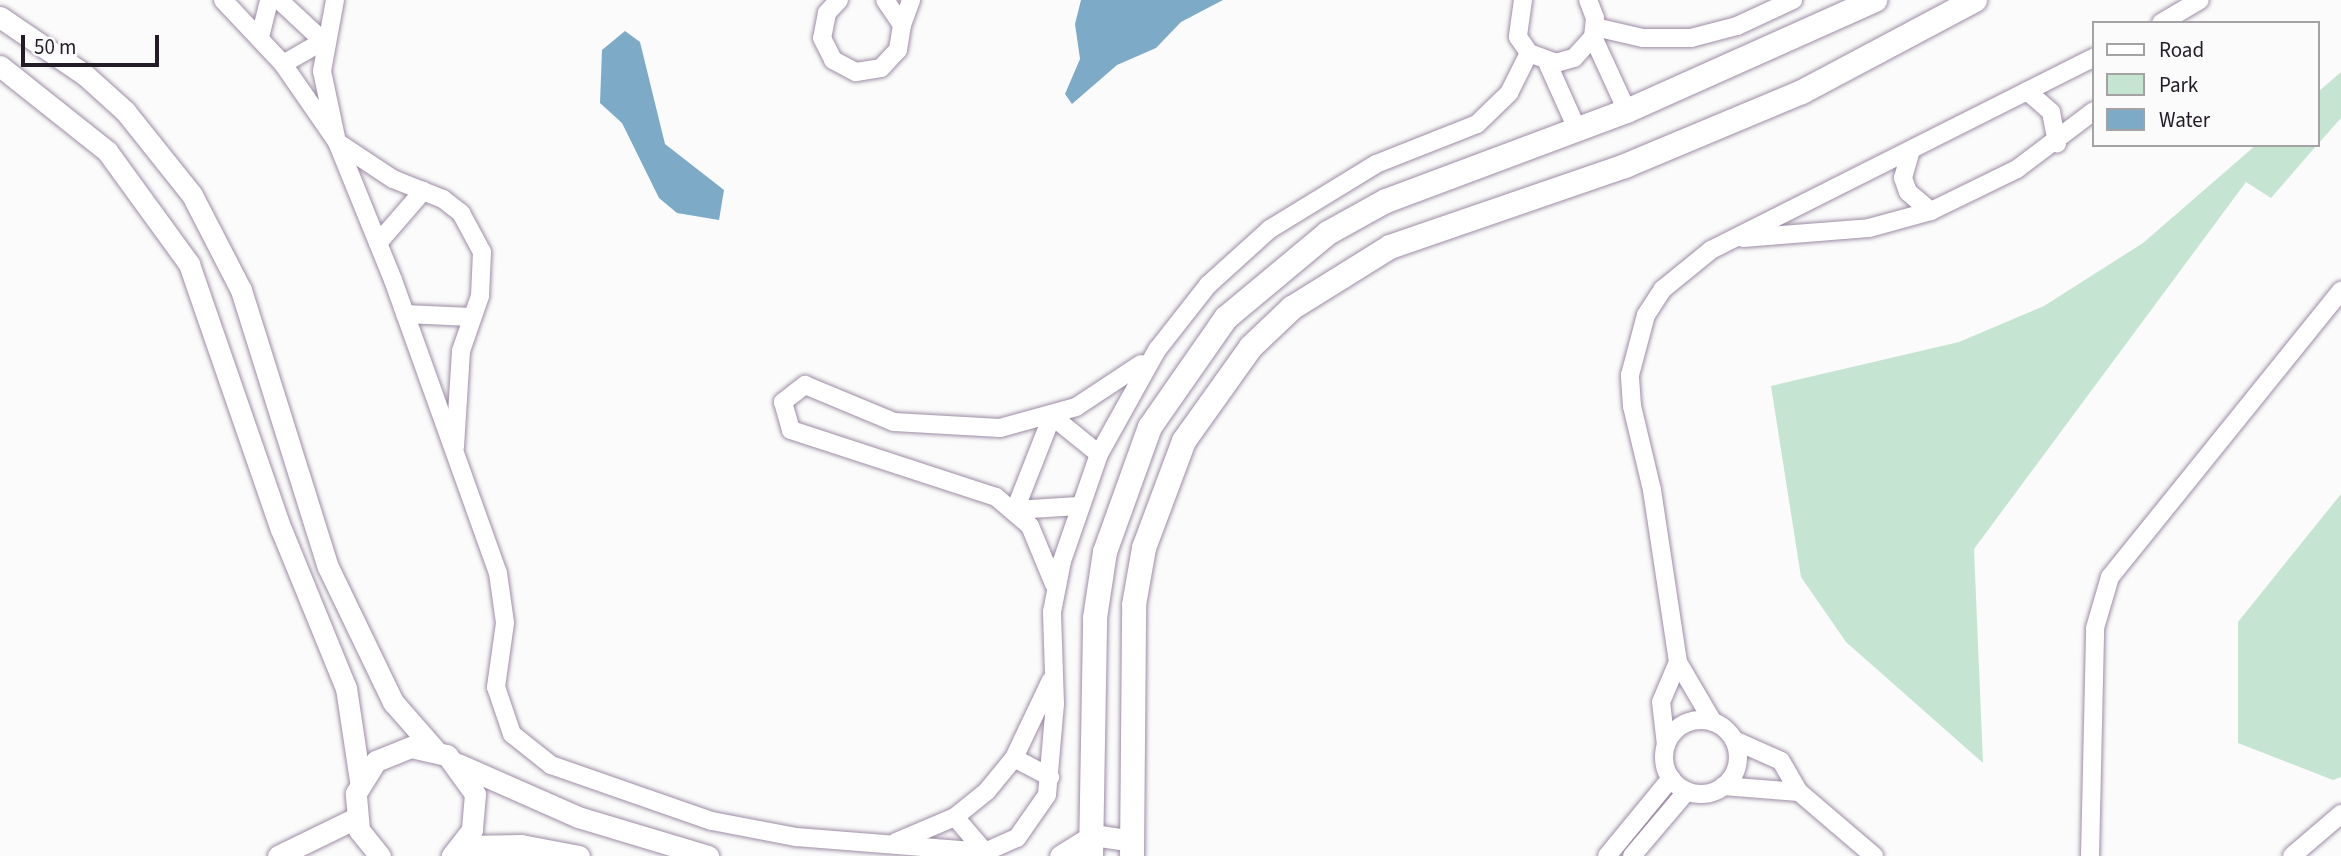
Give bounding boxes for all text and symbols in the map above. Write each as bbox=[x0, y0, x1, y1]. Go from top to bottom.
scale bar bbox=[24, 21, 163, 65]
legend bbox=[2092, 21, 2320, 147]
text: 50 m bbox=[34, 32, 76, 62]
text: Road bbox=[2159, 35, 2204, 65]
text: Park bbox=[2159, 70, 2198, 100]
text: Water bbox=[2159, 105, 2210, 135]

